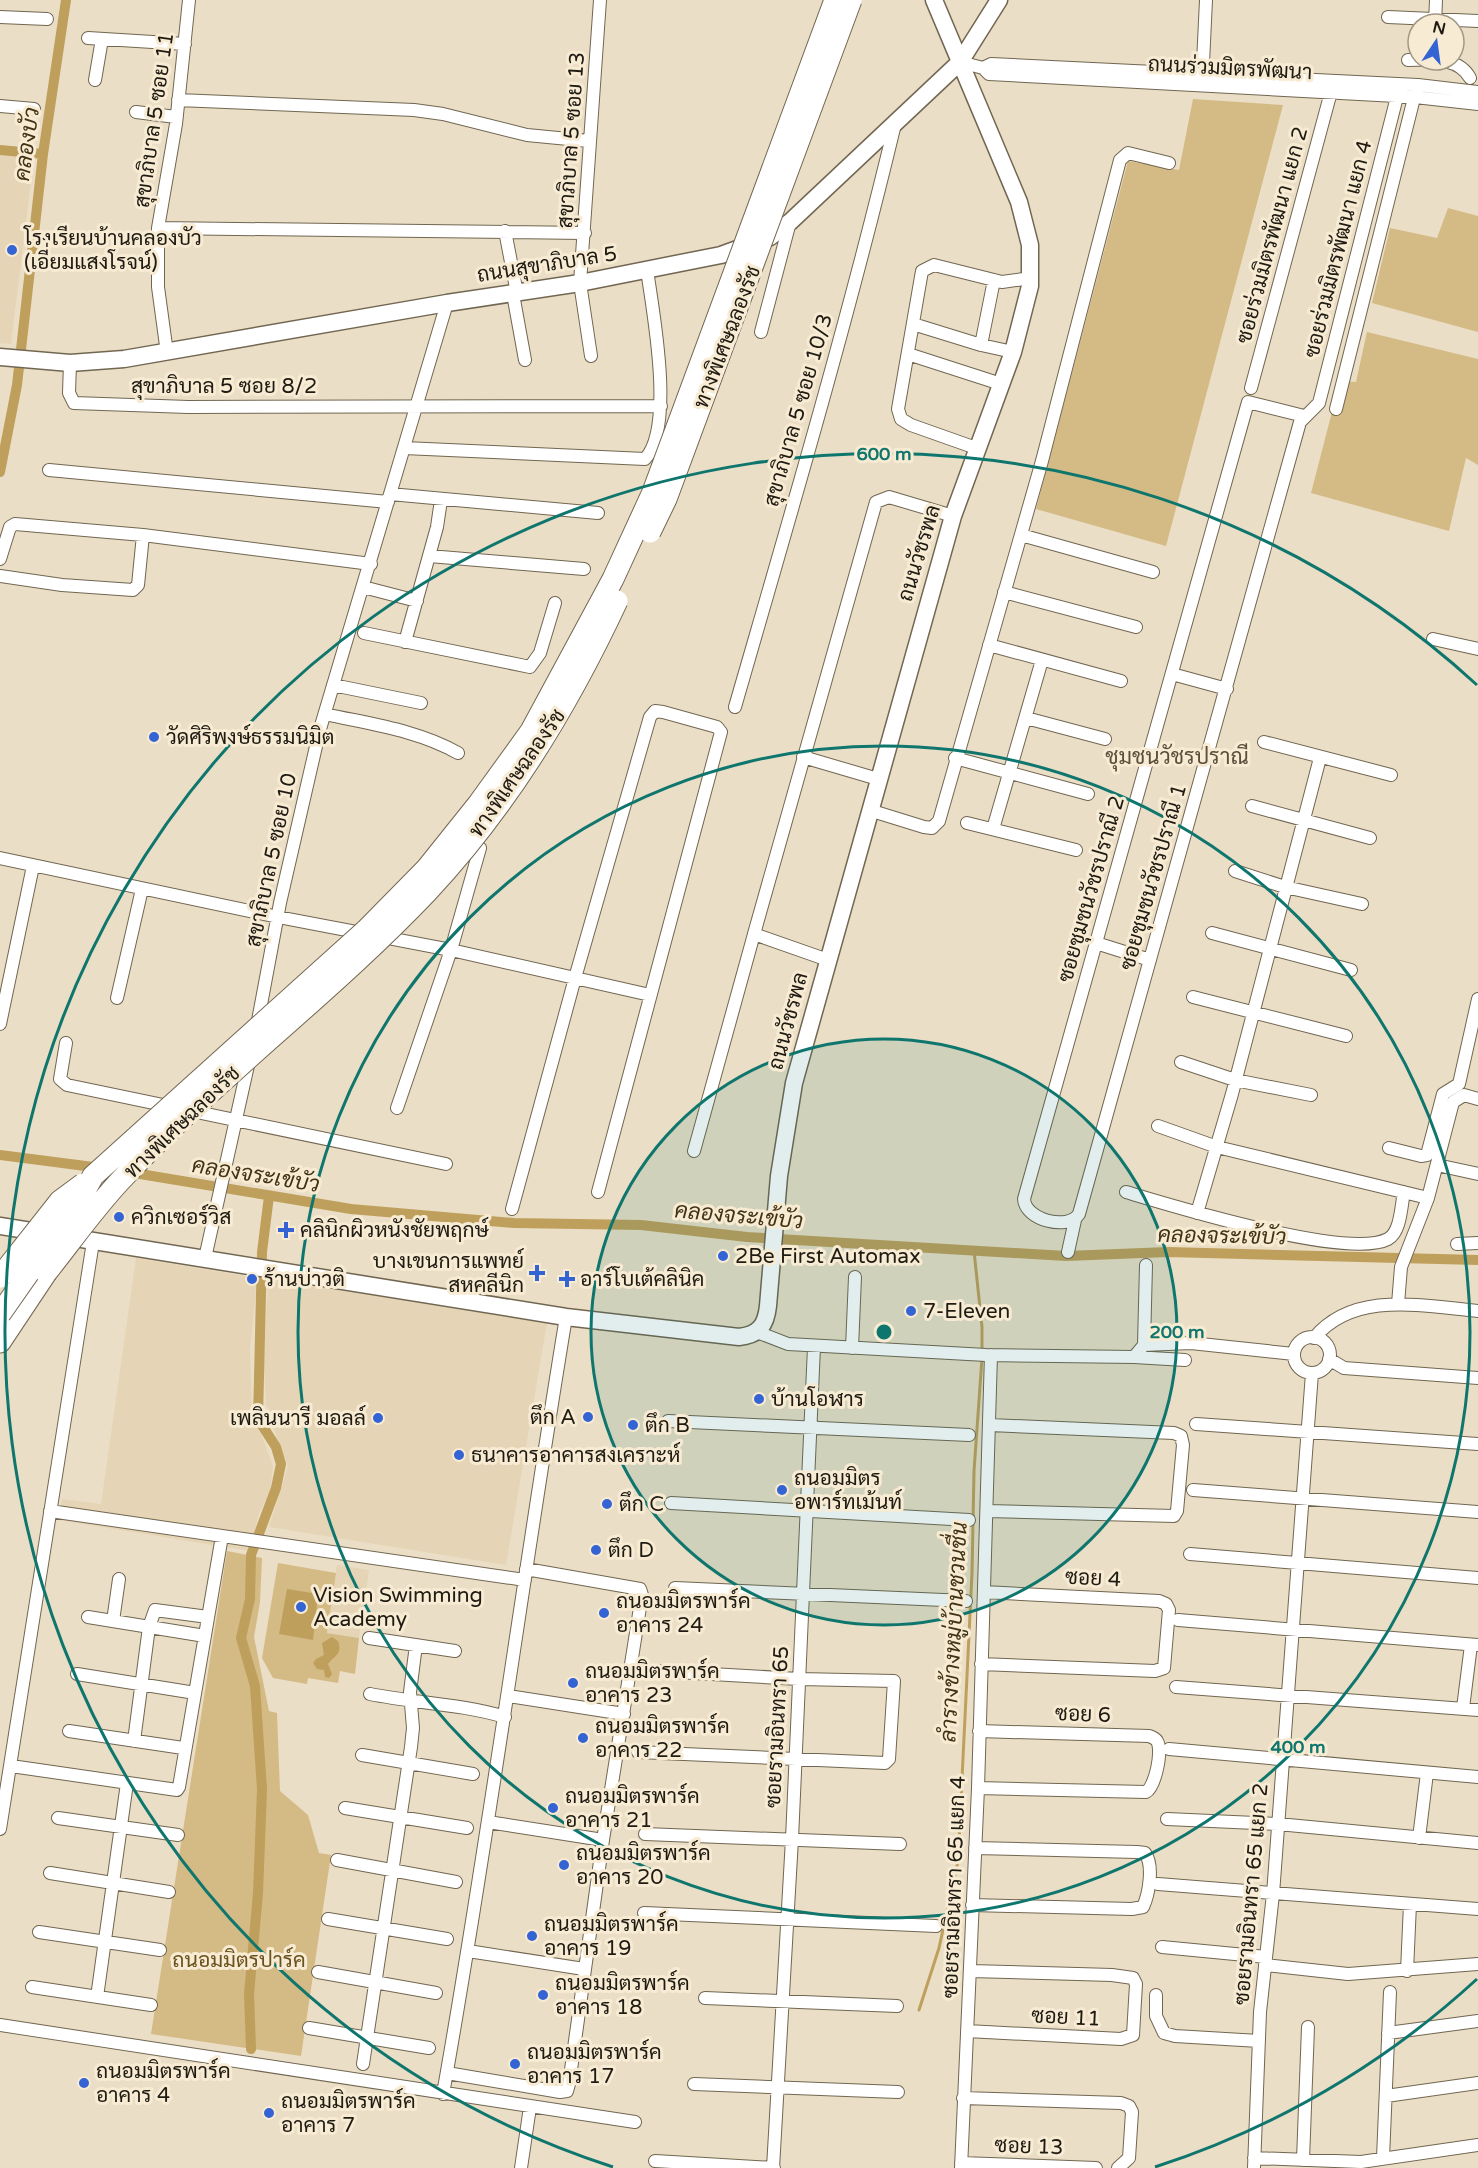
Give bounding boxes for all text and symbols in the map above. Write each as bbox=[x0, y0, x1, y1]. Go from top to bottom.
north arrow bbox=[1406, 12, 1466, 72]
text: N bbox=[1431, 17, 1448, 40]
street label: สุขาภิบาล 5 ซอย 11 bbox=[130, 31, 180, 210]
street label: สุขาภิบาล 5 ซอย 13 bbox=[553, 51, 591, 229]
street label: ถนนร่วมมิตรพัฒนา bbox=[1147, 52, 1313, 85]
water label: คลองบัว bbox=[8, 105, 45, 183]
street label: ซอยร่วมมิตรพัฒนา แยก 2 bbox=[1231, 124, 1313, 346]
street label: ซอยร่วมมิตรพัฒนา แยก 4 bbox=[1299, 138, 1378, 361]
place label: โรงเรียนบ้านคลองบัว (เอี่ยมแสงโรจน์) bbox=[23, 225, 202, 275]
street label: ถนนสุขาภิบาล 5 bbox=[475, 241, 619, 289]
marker: โรงเรียนบ้านคลองบัว (เอี่ยมแสงโรจน์) bbox=[5, 243, 19, 257]
street label: ทางพิเศษฉลองรัช bbox=[689, 262, 766, 412]
street label: สุขาภิบาล 5 ซอย 10/3 bbox=[759, 311, 839, 510]
street label: สุขาภิบาล 5 ซอย 8/2 bbox=[131, 374, 317, 400]
text: 600 m bbox=[856, 443, 912, 465]
street label: ถนนวัชรพล bbox=[893, 502, 946, 605]
street label: ทางพิเศษฉลองรัช bbox=[464, 704, 571, 842]
place label: วัดศิริพงษ์ธรรมนิมิต bbox=[166, 723, 334, 750]
marker: วัดศิริพงษ์ธรรมนิมิต bbox=[147, 730, 161, 744]
district label: ชุมชนวัชรปราณี bbox=[1105, 743, 1249, 772]
street label: สุขาภิบาล 5 ซอย 10 bbox=[241, 771, 303, 949]
street label: ซอยชุมชนวัชรปราณี 1 bbox=[1114, 781, 1193, 974]
street label: ซอยชุมชนวัชรปราณี 2 bbox=[1052, 793, 1131, 986]
street label: ถนนวัชรพล bbox=[763, 970, 813, 1073]
street label: ทางพิเศษฉลองรัช bbox=[119, 1061, 245, 1184]
water label: คลองจระเข้บัว bbox=[190, 1151, 322, 1198]
water label: คลองจระเข้บัว bbox=[674, 1196, 804, 1235]
place label: ควิกเซอร์วิส bbox=[131, 1203, 231, 1230]
marker: ควิกเซอร์วิส bbox=[112, 1210, 126, 1224]
place label: คลินิกผิวหนังชัยพฤกษ์ bbox=[300, 1216, 490, 1243]
marker: คลินิกผิวหนังชัยพฤกษ์ bbox=[277, 1221, 295, 1239]
water label: คลองจระเข้บัว bbox=[1157, 1221, 1287, 1250]
place label: 2Be First Automax bbox=[735, 1244, 921, 1269]
place label: บางเขนการแพทย์ สหคลีนิก bbox=[373, 1247, 524, 1298]
marker: 2Be First Automax bbox=[716, 1249, 730, 1263]
marker: บางเขนการแพทย์ สหคลีนิก bbox=[528, 1264, 546, 1282]
place label: อาร์โบเต้คลินิค bbox=[580, 1265, 704, 1292]
place label: ร้านบ่าวติ bbox=[264, 1267, 345, 1292]
marker: อาร์โบเต้คลินิค bbox=[558, 1270, 576, 1288]
marker: ร้านบ่าวติ bbox=[245, 1272, 259, 1286]
place label: 7-Eleven bbox=[923, 1299, 1010, 1324]
marker: 7-Eleven bbox=[904, 1304, 918, 1318]
text: 200 m bbox=[1149, 1321, 1205, 1343]
centre of rings bbox=[874, 1322, 894, 1342]
place label: บ้านโอฬาร bbox=[771, 1386, 864, 1412]
marker: บ้านโอฬาร bbox=[752, 1392, 766, 1406]
place label: เพลินนารี มอลล์ bbox=[230, 1404, 366, 1431]
place label: ตึก A bbox=[530, 1404, 576, 1430]
marker: ตึก A bbox=[581, 1410, 595, 1424]
marker: เพลินนารี มอลล์ bbox=[371, 1411, 385, 1425]
place label: ตึก B bbox=[645, 1412, 690, 1438]
marker: ตึก B bbox=[626, 1418, 640, 1432]
place label: ธนาคารอาคารสงเคราะห์ bbox=[471, 1441, 680, 1468]
marker: ธนาคารอาคารสงเคราะห์ bbox=[452, 1448, 466, 1462]
place label: ถนอมมิตร อพาร์ทเม้นท์ bbox=[794, 1466, 902, 1515]
marker: ถนอมมิตร อพาร์ทเม้นท์ bbox=[775, 1483, 789, 1497]
place label: ตึก C bbox=[619, 1491, 664, 1517]
marker: ตึก C bbox=[600, 1497, 614, 1511]
water label: ลำรางข้างหมู่บ้านชวนชื่น bbox=[928, 1521, 975, 1743]
place label: ตึก D bbox=[608, 1537, 654, 1563]
marker: ตึก D bbox=[589, 1543, 603, 1557]
street label: ซอย 4 bbox=[1064, 1565, 1122, 1592]
place label: Vision Swimming Academy bbox=[313, 1583, 483, 1632]
place label: ถนอมมิตรพาร์ค อาคาร 24 bbox=[616, 1587, 751, 1638]
marker: Vision Swimming Academy bbox=[294, 1600, 308, 1614]
marker: ถนอมมิตรพาร์ค อาคาร 24 bbox=[597, 1606, 611, 1620]
street label: ซอยรามอินทรา 65 bbox=[761, 1645, 794, 1809]
place label: ถนอมมิตรพาร์ค อาคาร 23 bbox=[585, 1657, 720, 1708]
marker: ถนอมมิตรพาร์ค อาคาร 23 bbox=[566, 1676, 580, 1690]
street label: ซอย 6 bbox=[1055, 1701, 1111, 1728]
place label: ถนอมมิตรพาร์ค อาคาร 22 bbox=[595, 1712, 730, 1763]
marker: ถนอมมิตรพาร์ค อาคาร 22 bbox=[576, 1731, 590, 1745]
text: 400 m bbox=[1270, 1736, 1326, 1758]
street label: ซอยรามอินทรา 65 แยก 4 bbox=[938, 1775, 971, 1999]
place label: ถนอมมิตรพาร์ค อาคาร 21 bbox=[565, 1782, 700, 1833]
street label: ซอยรามอินทรา 65 แยก 2 bbox=[1229, 1782, 1274, 2006]
marker: ถนอมมิตรพาร์ค อาคาร 21 bbox=[546, 1801, 560, 1815]
place label: ถนอมมิตรพาร์ค อาคาร 20 bbox=[576, 1839, 711, 1890]
marker: ถนอมมิตรพาร์ค อาคาร 20 bbox=[557, 1858, 571, 1872]
place label: ถนอมมิตรพาร์ค อาคาร 19 bbox=[544, 1910, 679, 1961]
marker: ถนอมมิตรพาร์ค อาคาร 19 bbox=[525, 1929, 539, 1943]
park label: ถนอมมิตรปาร์ค bbox=[172, 1946, 306, 1973]
place label: ถนอมมิตรพาร์ค อาคาร 18 bbox=[555, 1969, 690, 2020]
marker: ถนอมมิตรพาร์ค อาคาร 18 bbox=[536, 1988, 550, 2002]
street label: ซอย 11 bbox=[1031, 2003, 1101, 2032]
place label: ถนอมมิตรพาร์ค อาคาร 17 bbox=[527, 2038, 662, 2089]
place label: ถนอมมิตรพาร์ค อาคาร 4 bbox=[96, 2057, 231, 2108]
marker: ถนอมมิตรพาร์ค อาคาร 17 bbox=[508, 2057, 522, 2071]
marker: ถนอมมิตรพาร์ค อาคาร 4 bbox=[77, 2076, 91, 2090]
place label: ถนอมมิตรพาร์ค อาคาร 7 bbox=[281, 2087, 416, 2138]
marker: ถนอมมิตรพาร์ค อาคาร 7 bbox=[262, 2106, 276, 2120]
street label: ซอย 13 bbox=[994, 2133, 1064, 2160]

